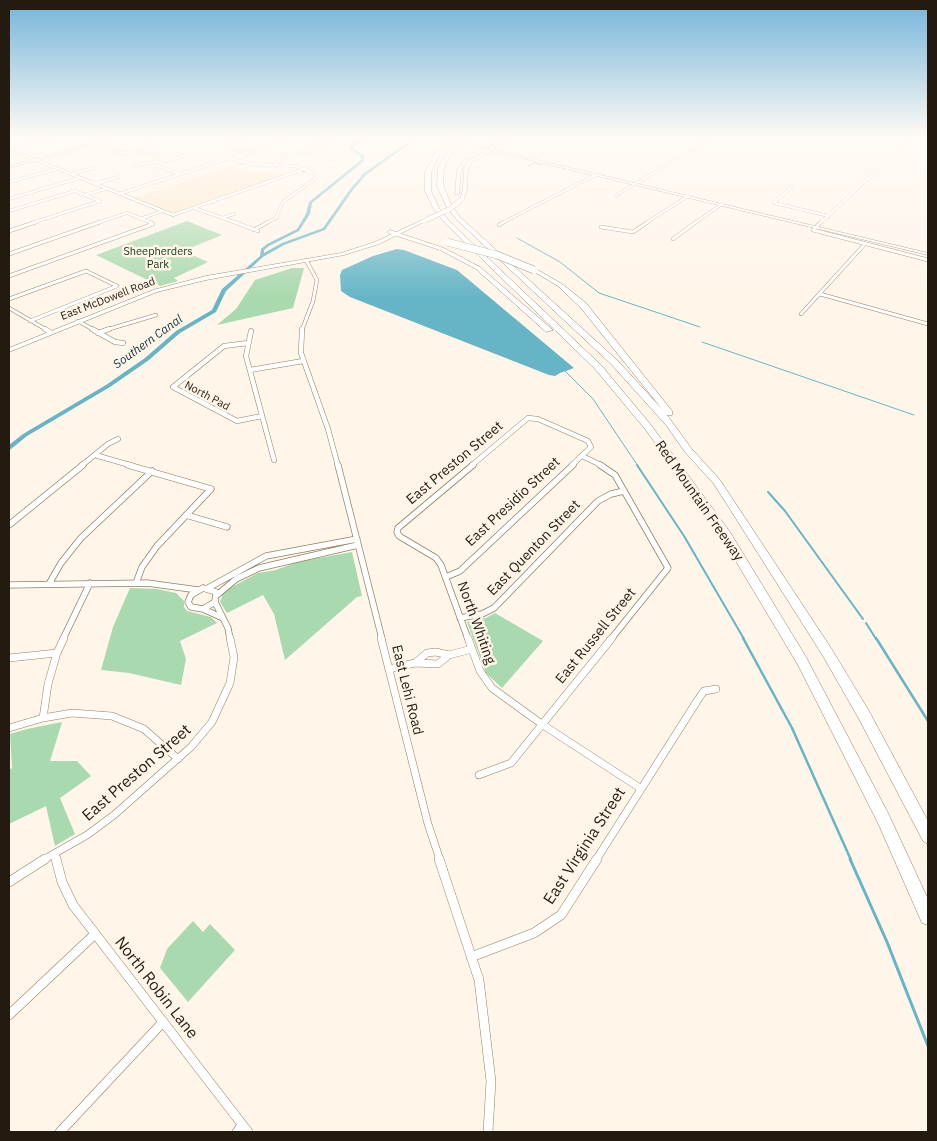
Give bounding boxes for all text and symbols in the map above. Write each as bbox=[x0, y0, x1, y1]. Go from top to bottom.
park label: Sheepherders Park bbox=[123, 245, 193, 271]
street label: East McDowell Road bbox=[59, 275, 157, 323]
water label: Southern Canal bbox=[111, 312, 185, 372]
street label: North Pad bbox=[182, 379, 232, 413]
street label: East Preston Street bbox=[403, 418, 507, 508]
street label: Red Mountain Freeway bbox=[651, 438, 747, 564]
street label: East Presidio Street bbox=[462, 454, 564, 550]
street label: East Quenton Street bbox=[484, 497, 584, 599]
street label: North Whiting bbox=[453, 579, 499, 667]
street label: East Russell Street bbox=[552, 585, 640, 687]
street label: East Lehi Road bbox=[388, 643, 426, 737]
street label: East Preston Street bbox=[79, 720, 195, 826]
street label: East Virginia Street bbox=[540, 784, 630, 908]
street label: North Robin Lane bbox=[110, 933, 202, 1043]

